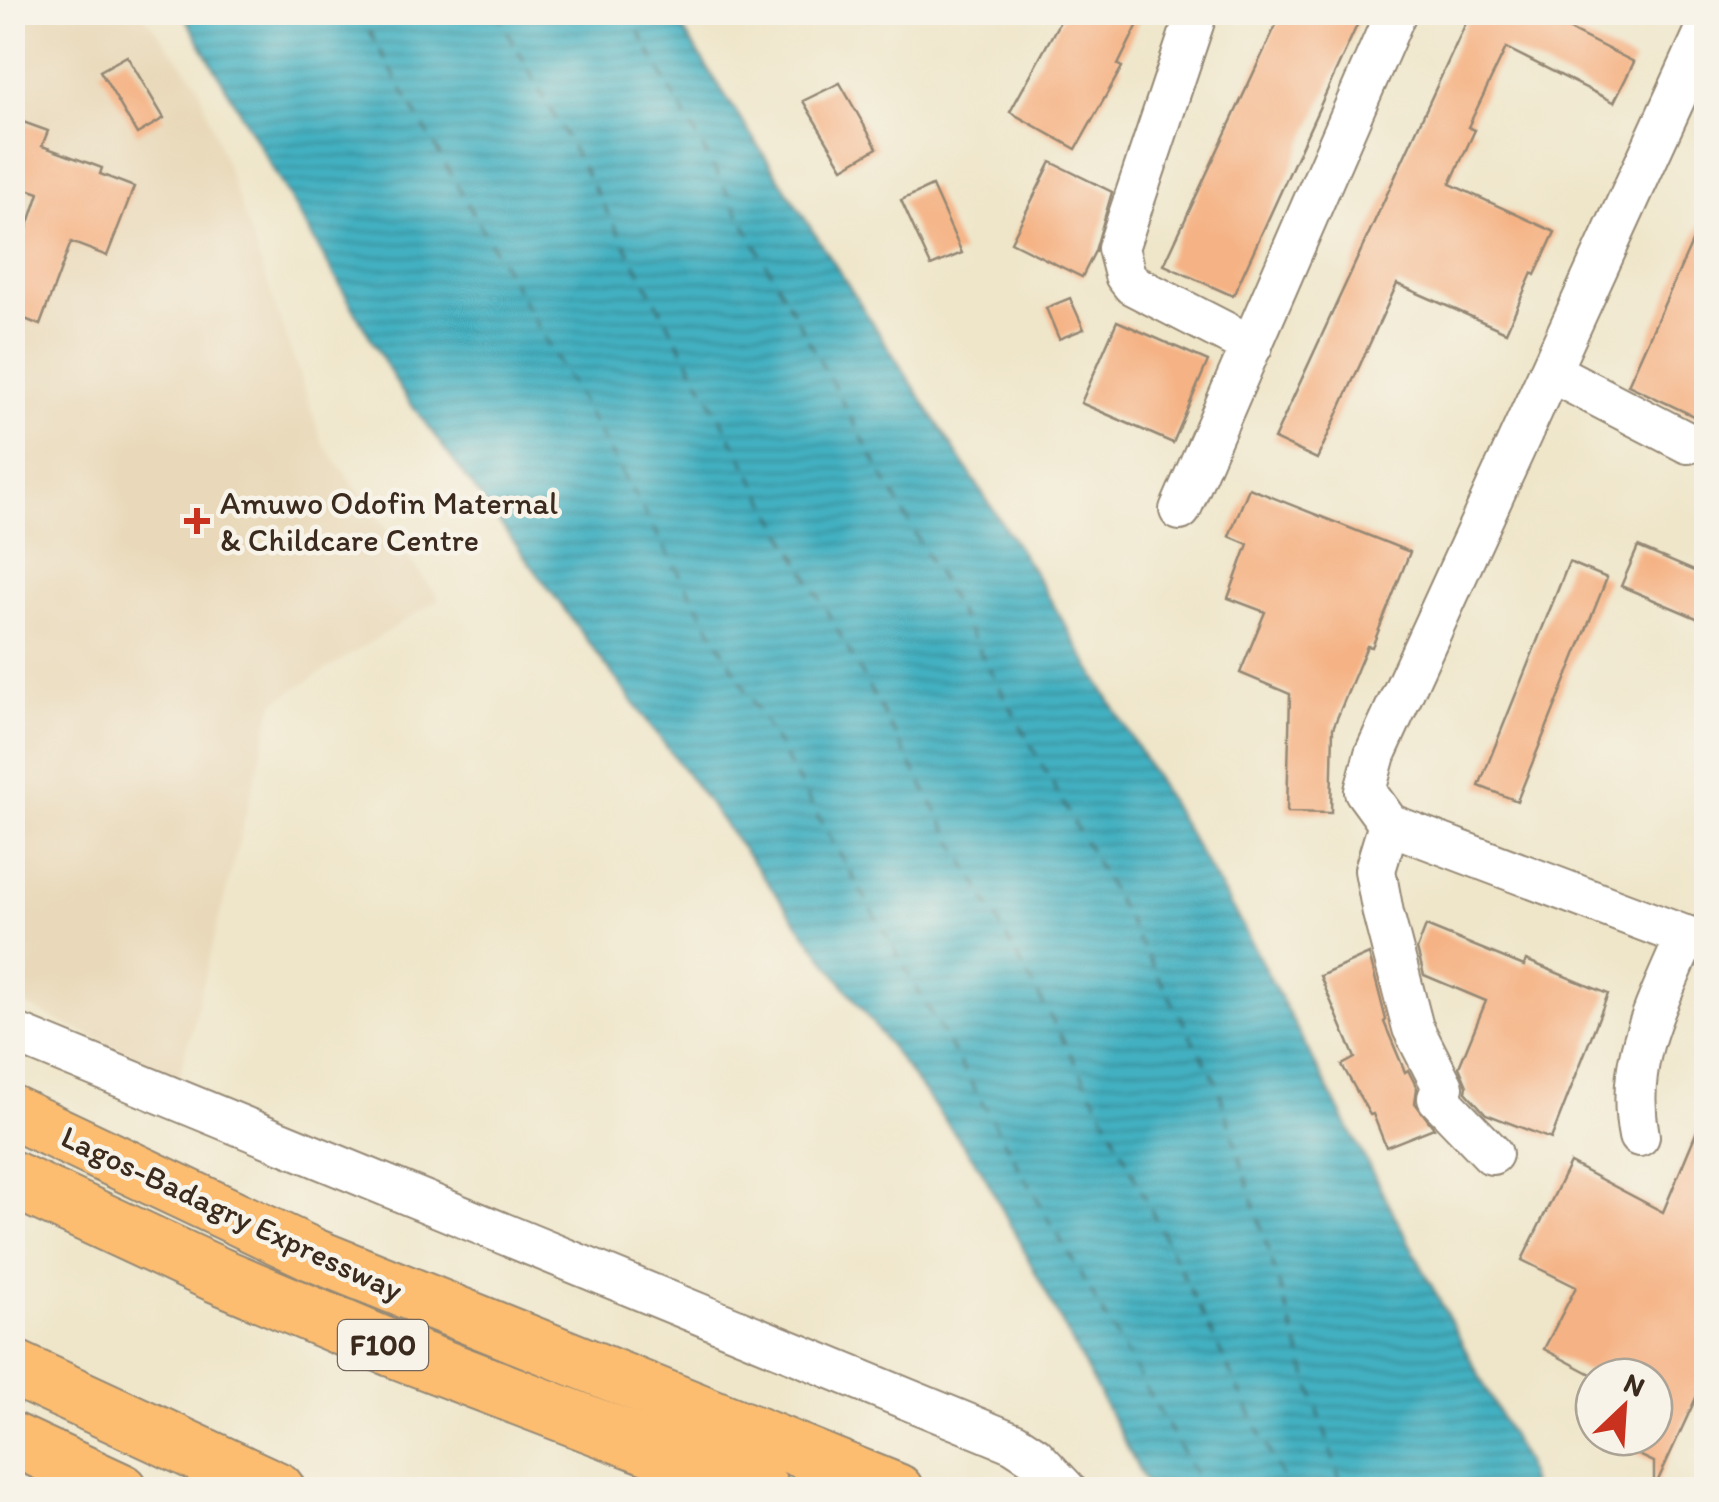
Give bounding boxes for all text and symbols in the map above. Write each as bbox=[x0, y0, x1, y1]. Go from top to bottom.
place label: Amuwo Odofin Maternal & Childcare Centre bbox=[220, 484, 558, 559]
marker: Amuwo Odofin Maternal & Childcare Centre bbox=[184, 508, 210, 534]
street label: Lagos-Badagry Expressway bbox=[55, 1117, 409, 1309]
road number: F100 bbox=[338, 1320, 428, 1370]
north arrow bbox=[1574, 1357, 1674, 1457]
text: N bbox=[1619, 1365, 1650, 1404]

